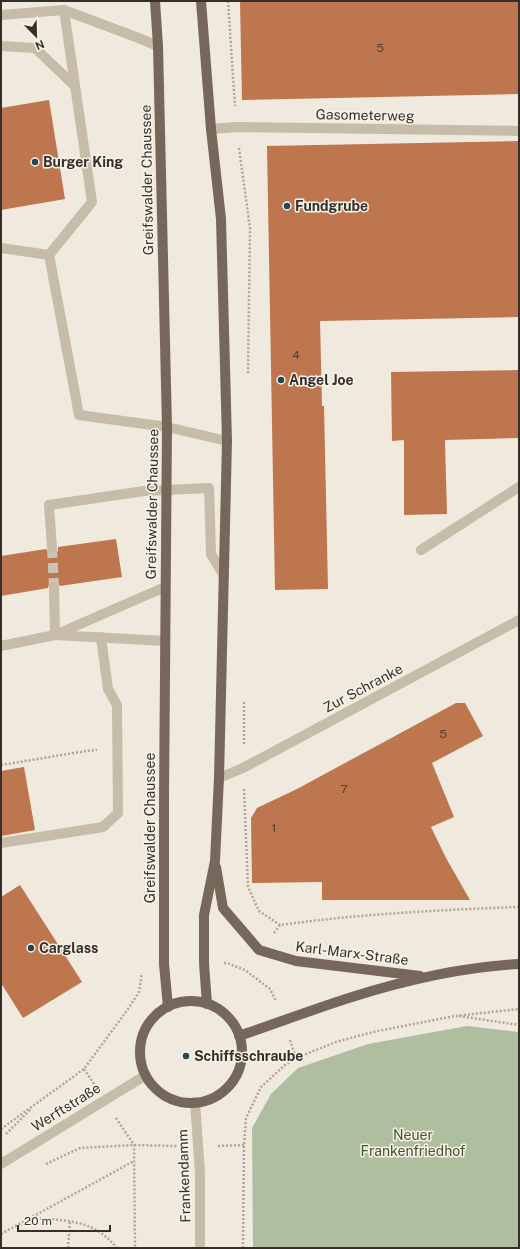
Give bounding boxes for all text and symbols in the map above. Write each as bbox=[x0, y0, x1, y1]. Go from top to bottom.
north arrow bbox=[16, 16, 56, 56]
text: N bbox=[34, 38, 46, 52]
house number: 5 bbox=[376, 41, 384, 55]
street label: Greifswalder Chaussee bbox=[138, 104, 156, 255]
street label: Gasometerweg bbox=[315, 106, 415, 124]
place label: Burger King bbox=[43, 154, 123, 170]
marker: Burger King bbox=[30, 157, 40, 167]
place label: Fundgrube bbox=[295, 198, 368, 214]
marker: Fundgrube bbox=[282, 201, 292, 211]
house number: 4 bbox=[292, 348, 300, 362]
place label: Angel Joe bbox=[289, 372, 354, 388]
marker: Angel Joe bbox=[276, 375, 286, 385]
street label: Greifswalder Chaussee bbox=[143, 428, 161, 579]
street label: Zur Schranke bbox=[321, 660, 405, 716]
house number: 5 bbox=[439, 727, 447, 741]
street label: Greifswalder Chaussee bbox=[142, 753, 158, 903]
house number: 7 bbox=[340, 782, 348, 796]
house number: 1 bbox=[272, 821, 276, 835]
street label: Karl-Marx-Straße bbox=[295, 938, 409, 968]
place label: Carglass bbox=[39, 940, 98, 956]
marker: Carglass bbox=[26, 943, 36, 953]
place label: Schiffsschraube bbox=[194, 1048, 303, 1064]
marker: Schiffsschraube bbox=[181, 1051, 191, 1061]
street label: Werftstraße bbox=[29, 1079, 103, 1135]
park label: Neuer Frankenfriedhof bbox=[361, 1127, 466, 1159]
street label: Frankendamm bbox=[174, 1129, 194, 1223]
scale bar bbox=[18, 1207, 110, 1233]
text: 20 m bbox=[24, 1214, 52, 1228]

